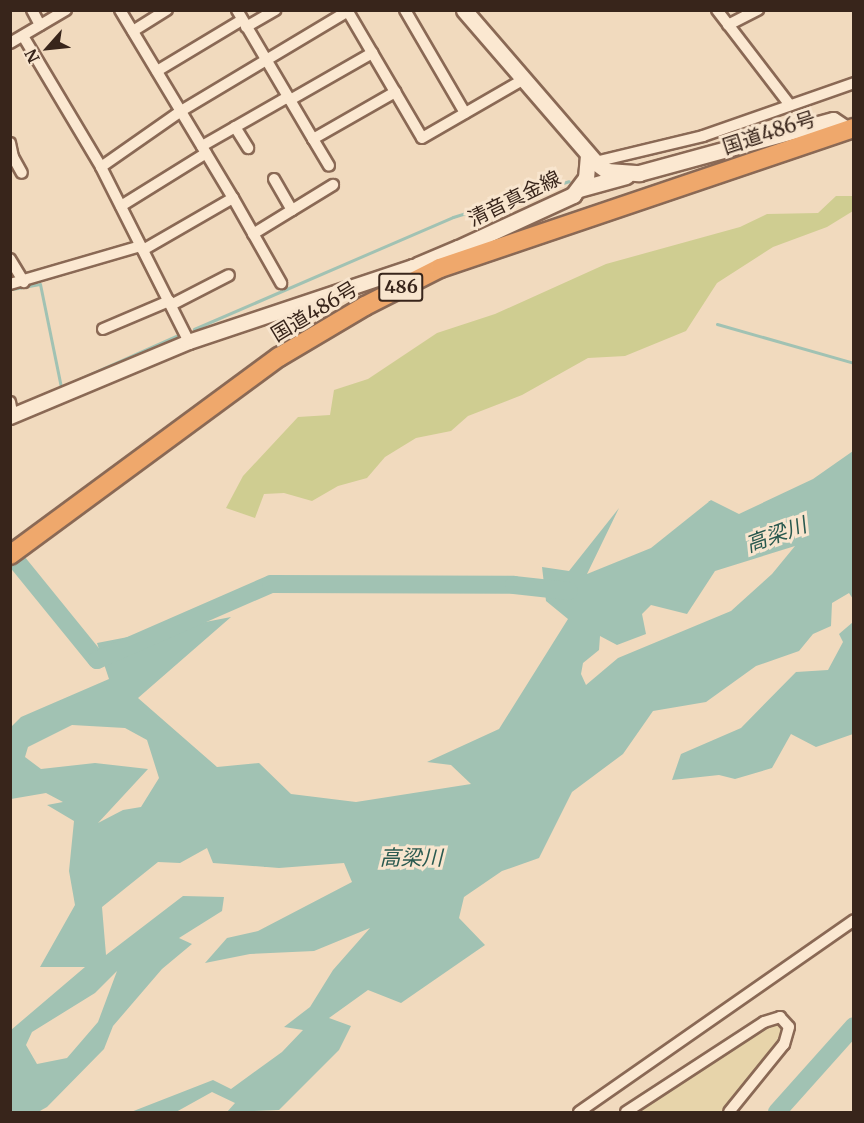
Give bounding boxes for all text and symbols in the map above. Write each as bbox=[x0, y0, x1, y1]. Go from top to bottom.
north arrow bbox=[18, 18, 78, 78]
text: N bbox=[20, 46, 44, 66]
street label: 国道486号 bbox=[720, 106, 818, 158]
street label: 清音真金線 bbox=[464, 165, 564, 231]
road number: 486 bbox=[377, 272, 425, 302]
street label: 国道486号 bbox=[267, 276, 361, 346]
water label: 高梁川 bbox=[742, 512, 810, 558]
water label: 高梁川 bbox=[380, 845, 442, 871]

